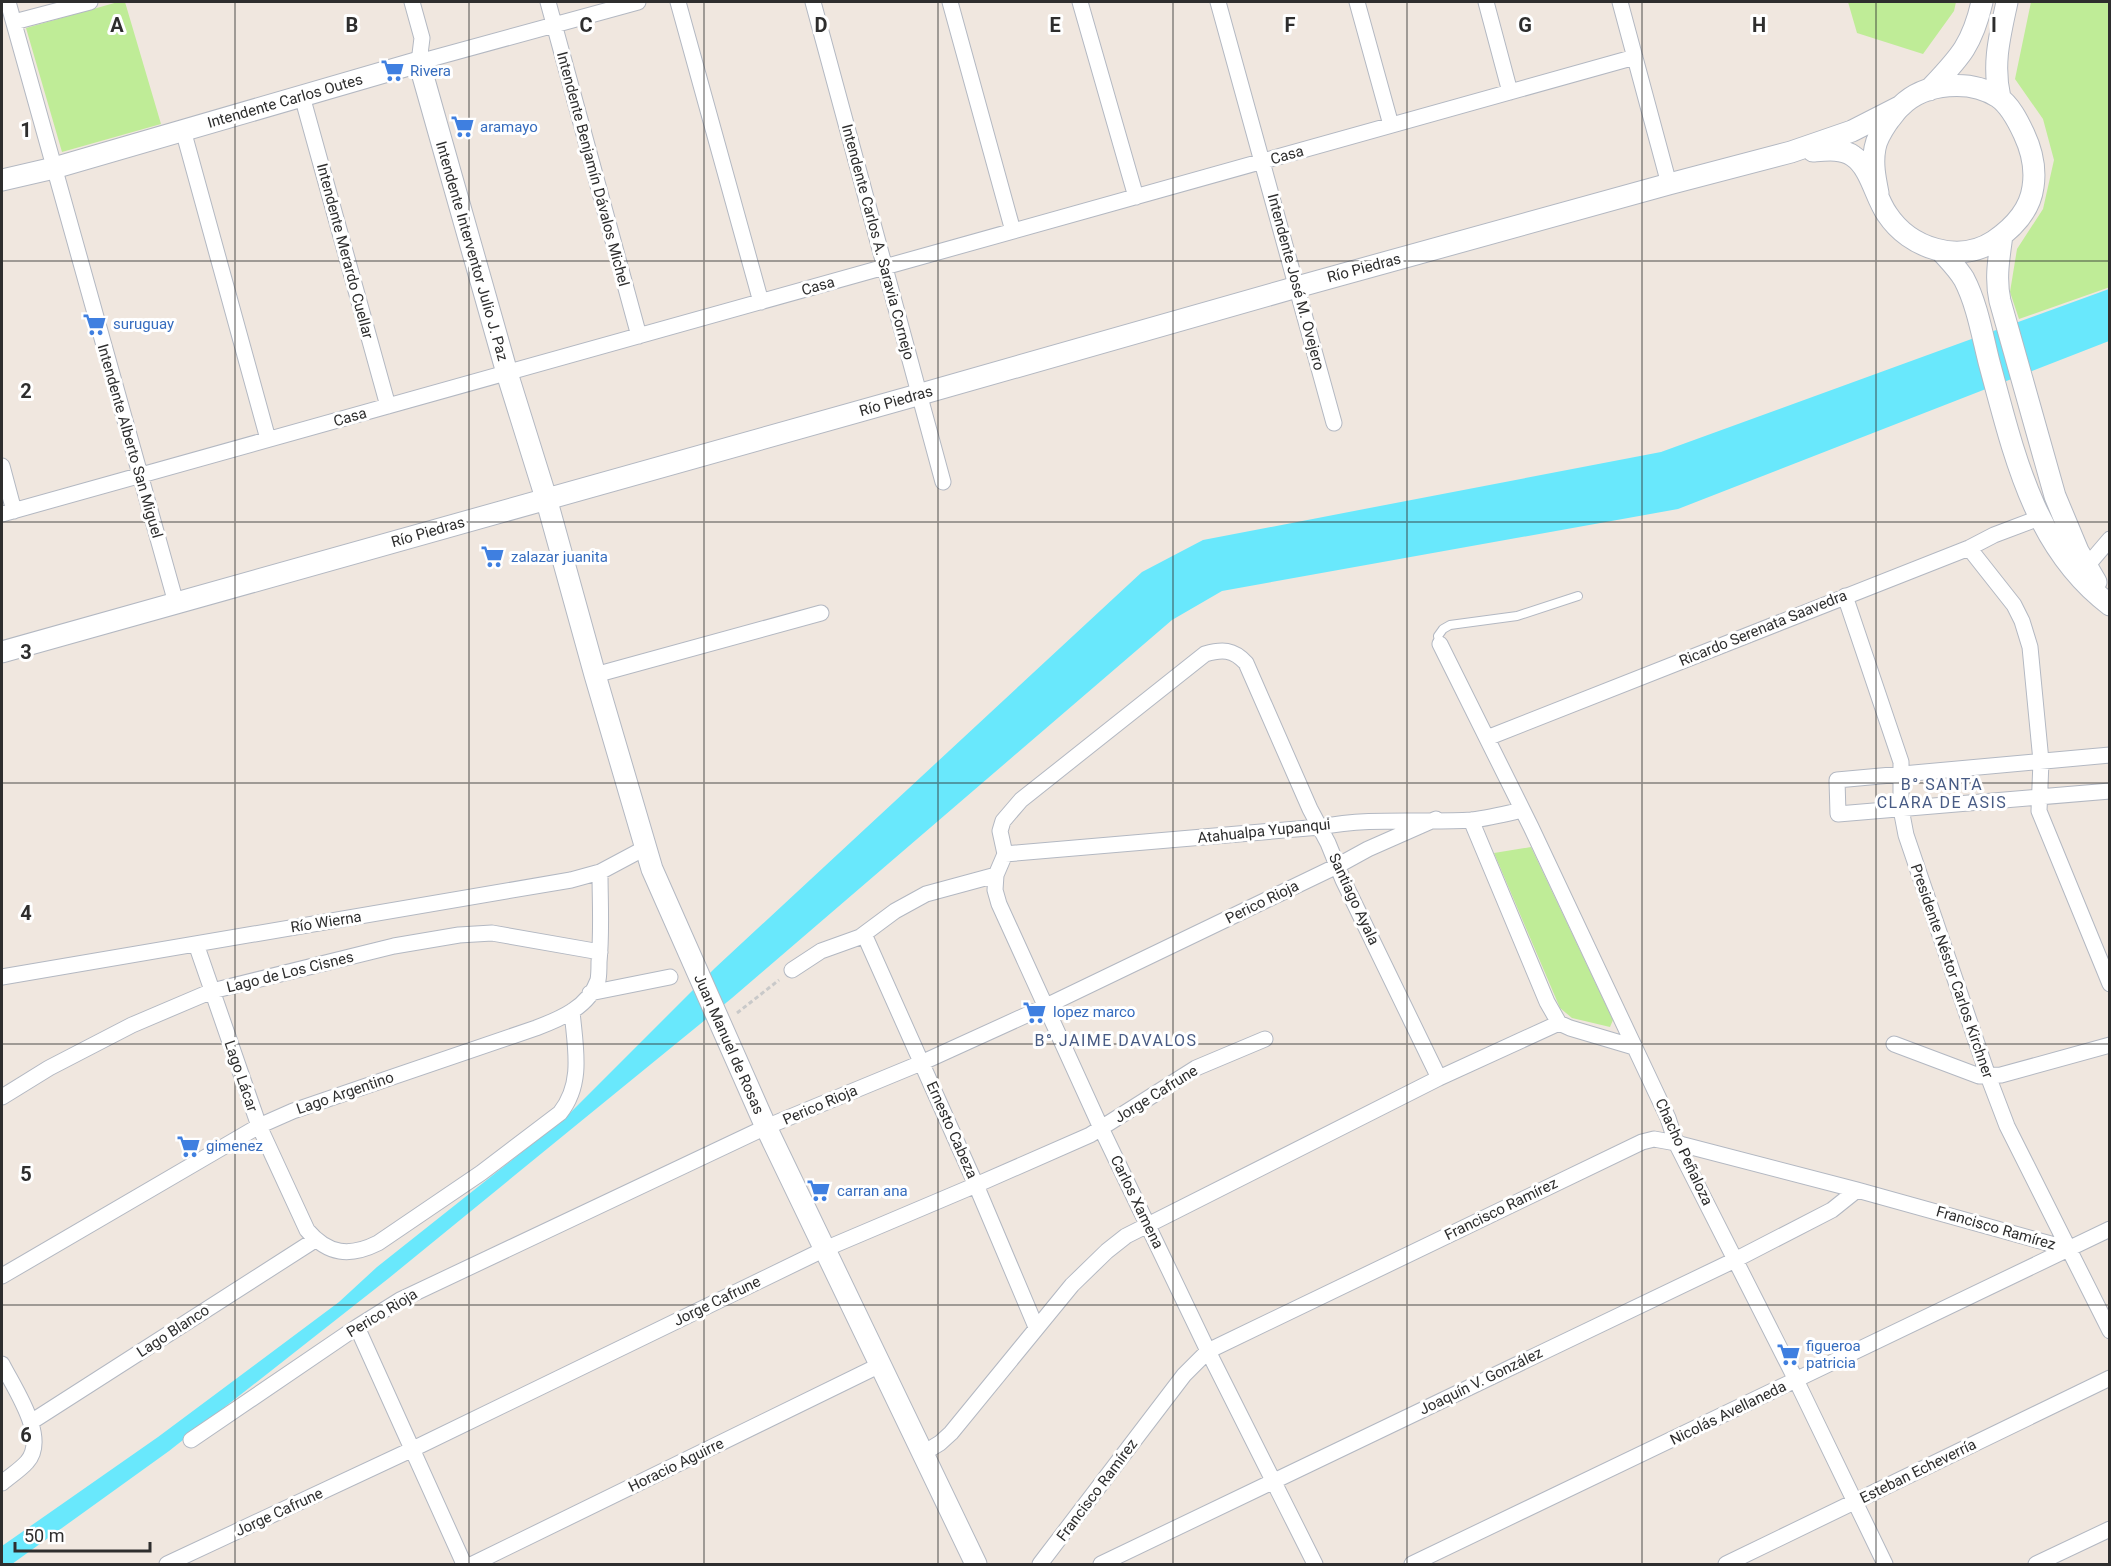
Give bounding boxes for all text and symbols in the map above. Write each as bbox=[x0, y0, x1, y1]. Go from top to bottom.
text: A bbox=[110, 13, 124, 37]
text: B bbox=[346, 13, 358, 37]
text: C bbox=[579, 13, 593, 37]
text: D bbox=[815, 13, 828, 37]
text: E bbox=[1049, 13, 1061, 37]
text: F bbox=[1285, 13, 1296, 37]
text: G bbox=[1518, 13, 1532, 37]
text: H bbox=[1752, 13, 1766, 37]
text: I bbox=[1991, 13, 1997, 37]
street label: Intendente Benjamín Dávalos Michel bbox=[553, 50, 633, 288]
supermarket icon: Rivera bbox=[379, 58, 405, 84]
place label: Rivera bbox=[410, 62, 451, 80]
street label: Intendente Carlos Outes bbox=[205, 70, 365, 132]
supermarket icon: aramayo bbox=[449, 114, 475, 140]
text: 1 bbox=[20, 118, 32, 142]
place label: aramayo bbox=[480, 118, 538, 136]
street label: Intendente Carlos A. Saravia Cornejo bbox=[838, 122, 918, 362]
street label: Intendente Interventor Julio J. Paz bbox=[432, 139, 512, 363]
street label: Casa bbox=[1268, 142, 1306, 168]
street label: Intendente Merardo Cuellar bbox=[313, 161, 377, 341]
street label: Intendente José M. Ovejero bbox=[1264, 192, 1328, 372]
street label: Río Piedras bbox=[1325, 250, 1403, 286]
street label: Casa bbox=[799, 273, 837, 299]
supermarket icon: suruguay bbox=[82, 311, 108, 337]
place label: suruguay bbox=[113, 315, 174, 333]
street label: Intendente Alberto San Miguel bbox=[94, 342, 166, 540]
text: 2 bbox=[20, 379, 32, 403]
street label: Río Piedras bbox=[857, 382, 935, 420]
street label: Casa bbox=[331, 404, 369, 430]
street label: Río Piedras bbox=[389, 513, 467, 551]
supermarket icon: zalazar juanita bbox=[480, 544, 506, 570]
place label: zalazar juanita bbox=[511, 548, 608, 566]
street label: Ricardo Serenata Saavedra bbox=[1677, 586, 1849, 670]
text: 3 bbox=[20, 640, 32, 664]
district label: B° SANTA CLARA DE ASIS bbox=[1877, 775, 2007, 812]
street label: Atahualpa Yupanqui bbox=[1197, 815, 1331, 847]
street label: Santiago Ayala bbox=[1325, 850, 1383, 948]
street label: Presidente Néstor Carlos Kirchner bbox=[1907, 861, 1997, 1081]
street label: Perico Rioja bbox=[1222, 877, 1302, 927]
text: 4 bbox=[20, 901, 32, 925]
street label: Río Wierna bbox=[289, 908, 363, 936]
street label: Lago de Los Cisnes bbox=[225, 948, 355, 996]
street label: Juan Manuel de Rosas bbox=[690, 971, 768, 1117]
supermarket icon: lopez marco bbox=[1022, 999, 1048, 1025]
place label: lopez marco bbox=[1053, 1003, 1135, 1021]
district label: B° JAIME DAVALOS bbox=[1034, 1031, 1198, 1050]
street label: Lago Lácar bbox=[220, 1038, 262, 1114]
street label: Jorge Cafrune bbox=[1111, 1061, 1201, 1127]
street label: Lago Argentino bbox=[294, 1068, 396, 1118]
street label: Ernesto Cabeza bbox=[923, 1079, 981, 1181]
street label: Perico Rioja bbox=[780, 1081, 860, 1129]
street label: Chacho Peñaloza bbox=[1651, 1096, 1717, 1208]
supermarket icon: gimenez bbox=[175, 1133, 201, 1159]
place label: gimenez bbox=[206, 1137, 263, 1155]
street label: Carlos Xamena bbox=[1107, 1152, 1167, 1252]
text: 5 bbox=[20, 1162, 32, 1186]
street label: Francisco Ramírez bbox=[1442, 1174, 1560, 1244]
supermarket icon: carran ana bbox=[806, 1178, 832, 1204]
place label: carran ana bbox=[837, 1182, 908, 1200]
street label: Francisco Ramírez bbox=[1934, 1202, 2058, 1254]
street label: Jorge Cafrune bbox=[671, 1272, 763, 1330]
street label: Perico Rioja bbox=[343, 1285, 421, 1341]
street label: Lago Blanco bbox=[133, 1301, 213, 1361]
place label: figueroa patricia bbox=[1806, 1337, 1861, 1372]
supermarket icon: figueroa patricia bbox=[1775, 1342, 1801, 1368]
street label: Joaquín V. González bbox=[1416, 1343, 1546, 1419]
street label: Nicolás Avellaneda bbox=[1667, 1377, 1789, 1449]
text: 6 bbox=[20, 1423, 32, 1447]
street label: Horacio Aguirre bbox=[625, 1434, 727, 1496]
street label: Francisco Ramírez bbox=[1053, 1435, 1141, 1545]
street label: Esteban Echeverría bbox=[1857, 1435, 1979, 1507]
street label: Jorge Cafrune bbox=[232, 1484, 326, 1540]
scale bar bbox=[15, 1515, 150, 1553]
text: 50 m bbox=[24, 1525, 64, 1546]

